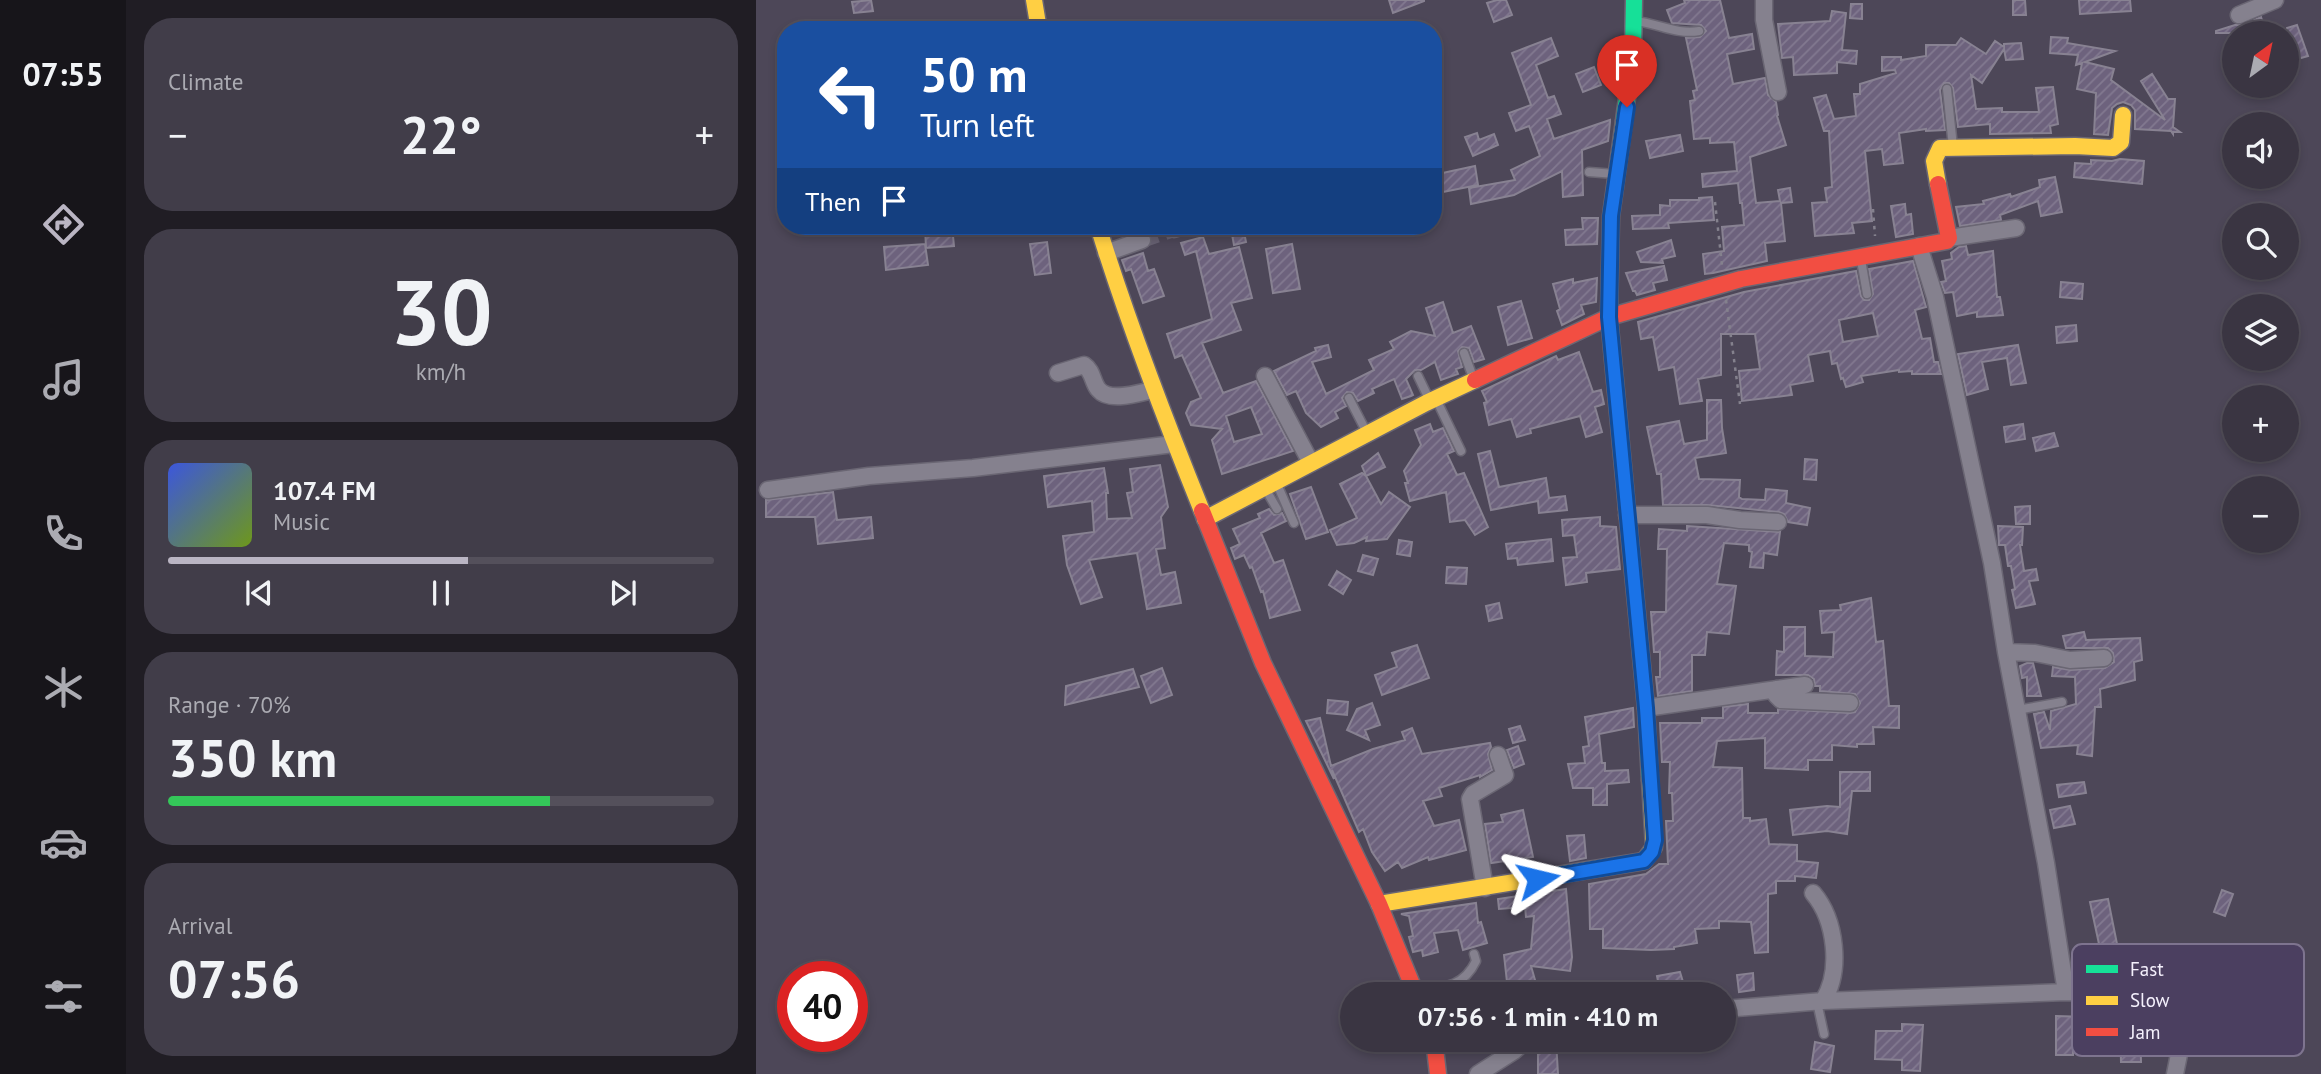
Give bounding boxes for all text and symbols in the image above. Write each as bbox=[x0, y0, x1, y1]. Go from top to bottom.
north arrow bbox=[2222, 21, 2300, 98]
map controls bbox=[2222, 21, 2299, 553]
pin bbox=[1597, 35, 1657, 107]
text: 50 m bbox=[920, 42, 1027, 106]
icon: arrive bbox=[1608, 46, 1646, 84]
icon: left bbox=[805, 49, 896, 140]
text: 07:55 bbox=[22, 53, 104, 95]
text: Climate bbox=[168, 67, 243, 96]
text: 22° bbox=[400, 101, 482, 168]
text: Turn left bbox=[920, 104, 1035, 146]
text: − bbox=[168, 110, 187, 159]
text: + bbox=[695, 110, 714, 159]
button: sound bbox=[2222, 112, 2299, 189]
icon: arrive bbox=[875, 182, 913, 220]
text: Then bbox=[805, 185, 861, 218]
icon: directions bbox=[39, 200, 88, 249]
button: search bbox=[2222, 203, 2299, 280]
text: 30 bbox=[389, 252, 493, 370]
button: layers bbox=[2222, 294, 2299, 371]
icon: music bbox=[39, 355, 88, 404]
text: km/h bbox=[416, 357, 466, 386]
button: + bbox=[2222, 385, 2299, 462]
text: 107.4 FM bbox=[273, 474, 376, 507]
button: − bbox=[2222, 476, 2299, 553]
text: Music bbox=[273, 507, 330, 536]
icon: phone bbox=[39, 509, 88, 558]
icon: previous bbox=[240, 574, 278, 612]
icon: pause bbox=[422, 574, 460, 612]
icon: next bbox=[604, 574, 642, 612]
icon: climate bbox=[39, 663, 88, 712]
text: Range · 70% bbox=[168, 690, 291, 719]
text: 350 km bbox=[168, 724, 337, 791]
icon: car bbox=[39, 818, 88, 867]
position arrow bbox=[1501, 842, 1575, 916]
text: Arrival bbox=[168, 911, 232, 940]
legend bbox=[2072, 944, 2304, 1056]
text: 07:56 bbox=[168, 945, 300, 1012]
text: Fast bbox=[2130, 957, 2164, 981]
speed limit sign: 40 bbox=[777, 961, 868, 1052]
icon: filters bbox=[39, 972, 88, 1021]
text: Slow bbox=[2130, 988, 2170, 1012]
text: 07:56 · 1 min · 410 m bbox=[1418, 1000, 1658, 1033]
text: Jam bbox=[2129, 1020, 2160, 1044]

